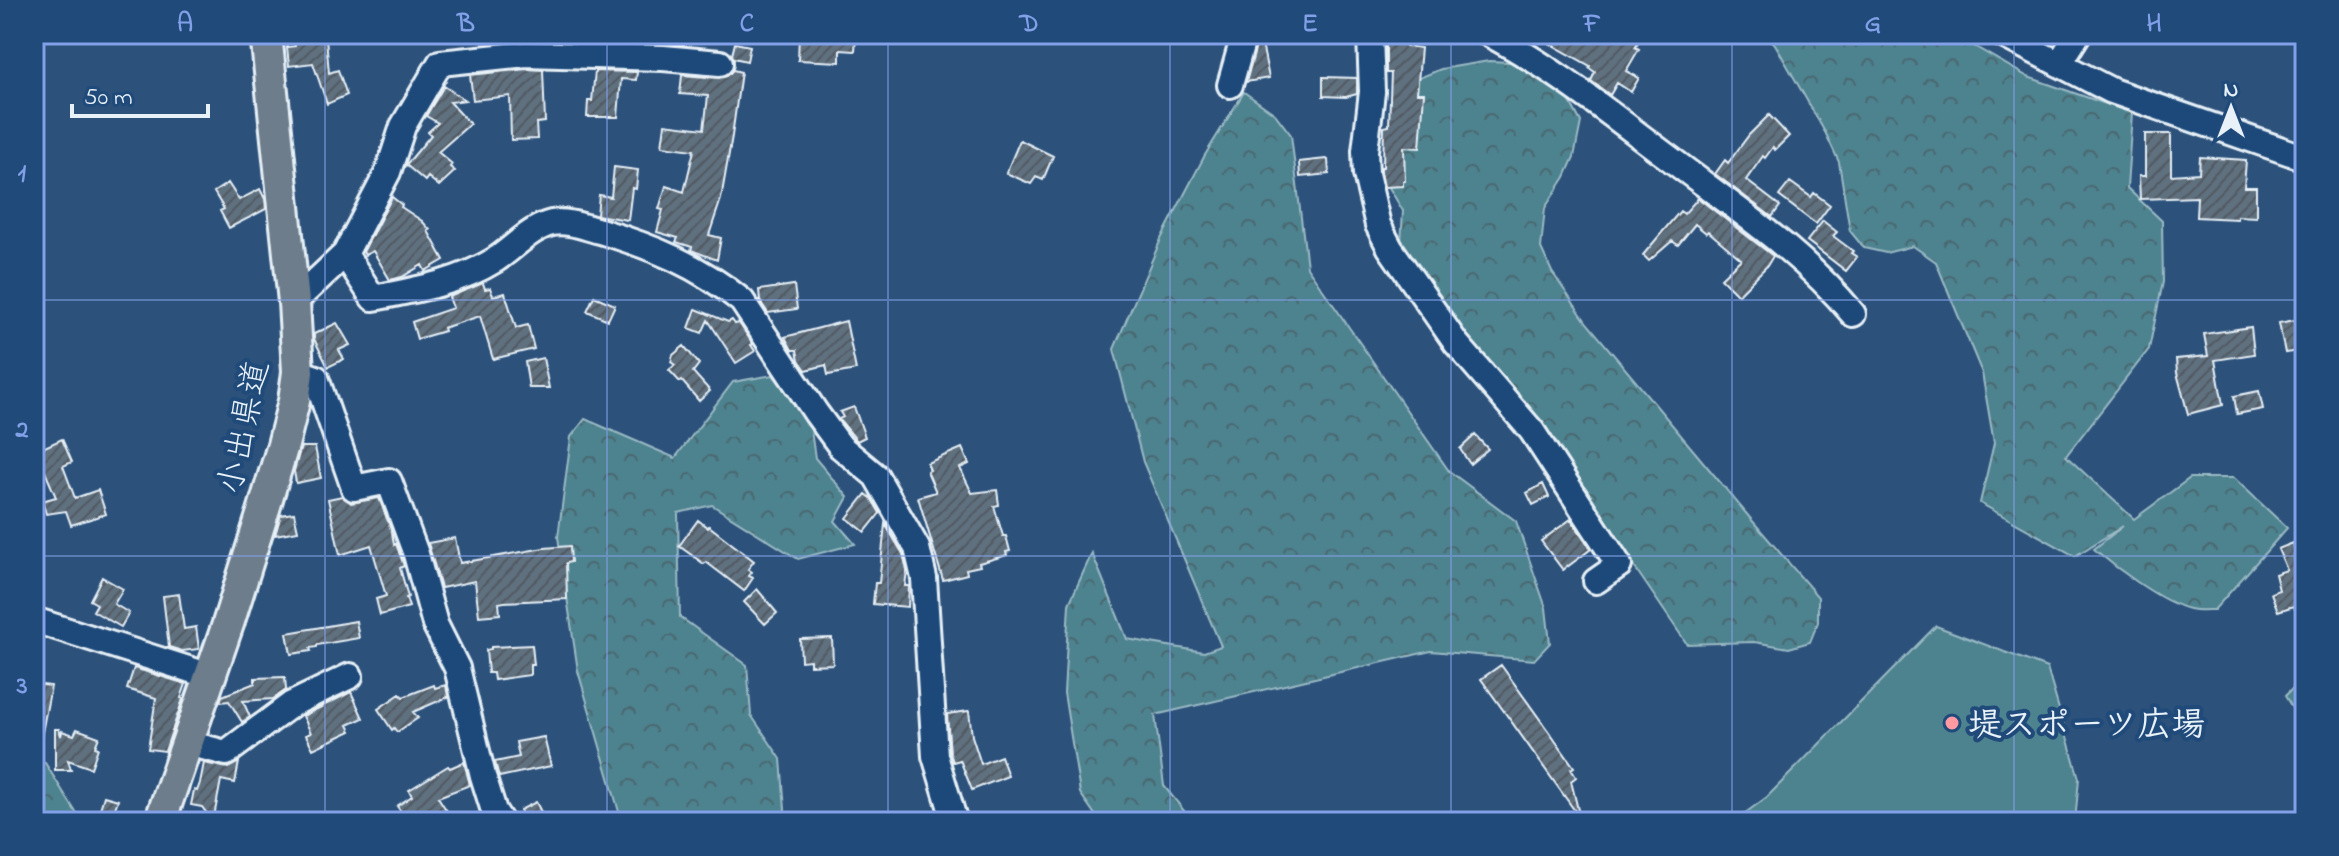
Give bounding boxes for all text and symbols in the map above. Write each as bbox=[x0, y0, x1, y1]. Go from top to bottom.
text: A bbox=[177, 6, 193, 44]
text: B bbox=[456, 6, 475, 44]
text: C bbox=[740, 6, 754, 44]
text: D bbox=[1018, 6, 1039, 44]
text: E bbox=[1302, 6, 1318, 44]
text: F bbox=[1582, 6, 1601, 44]
text: G bbox=[1865, 6, 1881, 44]
text: H bbox=[2146, 6, 2162, 44]
scale bar bbox=[72, 68, 208, 118]
north arrow bbox=[2191, 68, 2271, 148]
text: N bbox=[2224, 75, 2238, 107]
text: 50 m bbox=[84, 81, 133, 116]
text: 1 bbox=[18, 156, 27, 194]
street label: 小出県道 bbox=[207, 356, 285, 500]
text: 2 bbox=[15, 412, 29, 450]
text: 3 bbox=[16, 668, 28, 706]
place label: 堤スポーツ広場 bbox=[1968, 702, 2205, 752]
marker: 堤スポーツ広場 bbox=[1943, 714, 1961, 732]

